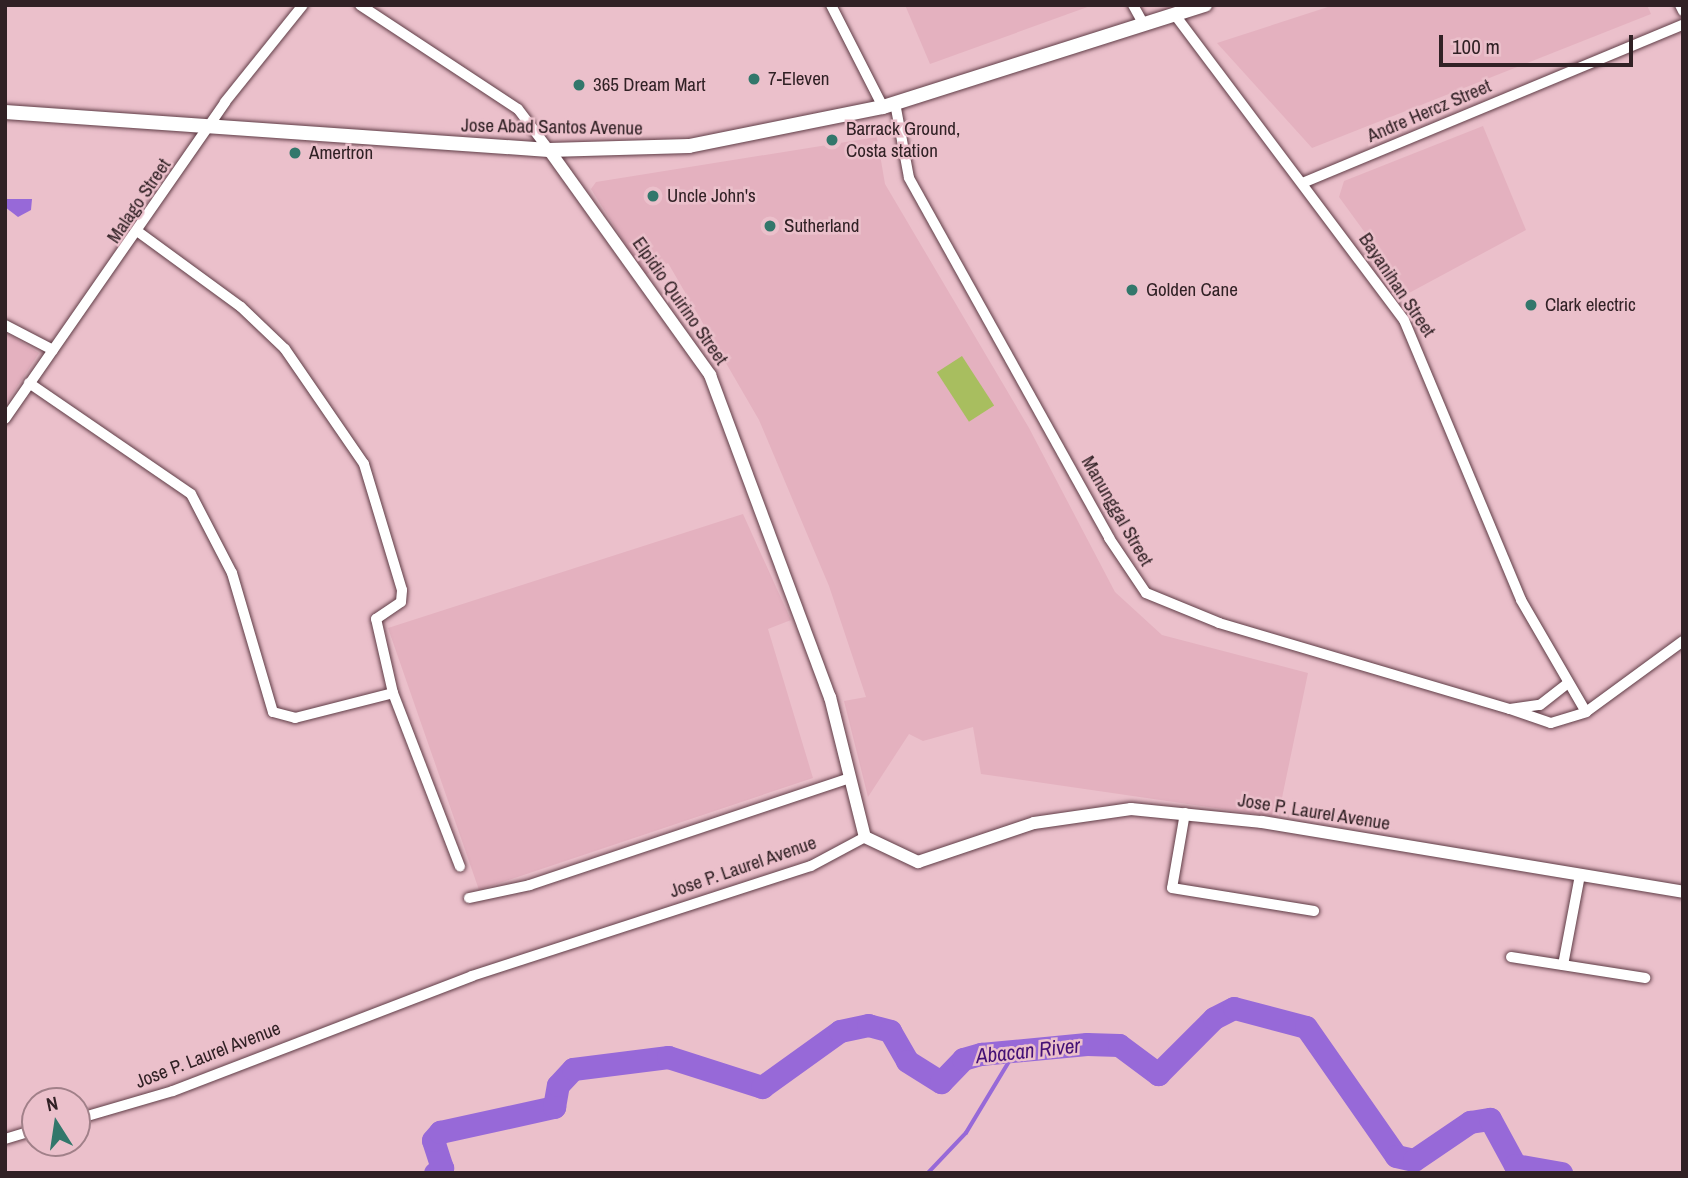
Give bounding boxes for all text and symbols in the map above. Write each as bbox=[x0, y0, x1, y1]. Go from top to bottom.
scale bar bbox=[1443, 21, 1637, 65]
text: 100 m bbox=[1452, 32, 1500, 61]
place label: 7-Eleven bbox=[768, 68, 829, 90]
marker: 7-Eleven bbox=[746, 71, 762, 87]
place label: 365 Dream Mart bbox=[593, 74, 706, 96]
street label: Andre Hercz Street bbox=[1364, 75, 1494, 147]
marker: 365 Dream Mart bbox=[571, 77, 587, 93]
street label: Jose Abad Santos Avenue bbox=[460, 114, 644, 140]
place label: Barrack Ground, Costa station bbox=[846, 118, 960, 162]
marker: Barrack Ground, Costa station bbox=[824, 132, 840, 148]
place label: Amertron bbox=[309, 142, 373, 164]
marker: Amertron bbox=[287, 145, 303, 161]
street label: Malago Street bbox=[102, 154, 176, 248]
place label: Uncle John's bbox=[667, 185, 756, 207]
marker: Uncle John's bbox=[645, 188, 661, 204]
place label: Sutherland bbox=[784, 215, 859, 237]
marker: Sutherland bbox=[762, 218, 778, 234]
street label: Bayanihan Street bbox=[1354, 229, 1440, 341]
street label: Elpidio Quirino Street bbox=[627, 233, 733, 369]
place label: Golden Cane bbox=[1146, 279, 1238, 301]
marker: Golden Cane bbox=[1124, 282, 1140, 298]
place label: Clark electric bbox=[1545, 294, 1636, 316]
marker: Clark electric bbox=[1523, 297, 1539, 313]
street label: Manunggal Street bbox=[1076, 452, 1158, 570]
street label: Jose P. Laurel Avenue bbox=[1236, 789, 1392, 835]
street label: Jose P. Laurel Avenue bbox=[666, 831, 820, 903]
street label: Jose P. Laurel Avenue bbox=[132, 1017, 284, 1093]
water label: Abacan River bbox=[975, 1033, 1081, 1069]
north arrow bbox=[21, 1087, 91, 1157]
text: N bbox=[44, 1090, 60, 1117]

